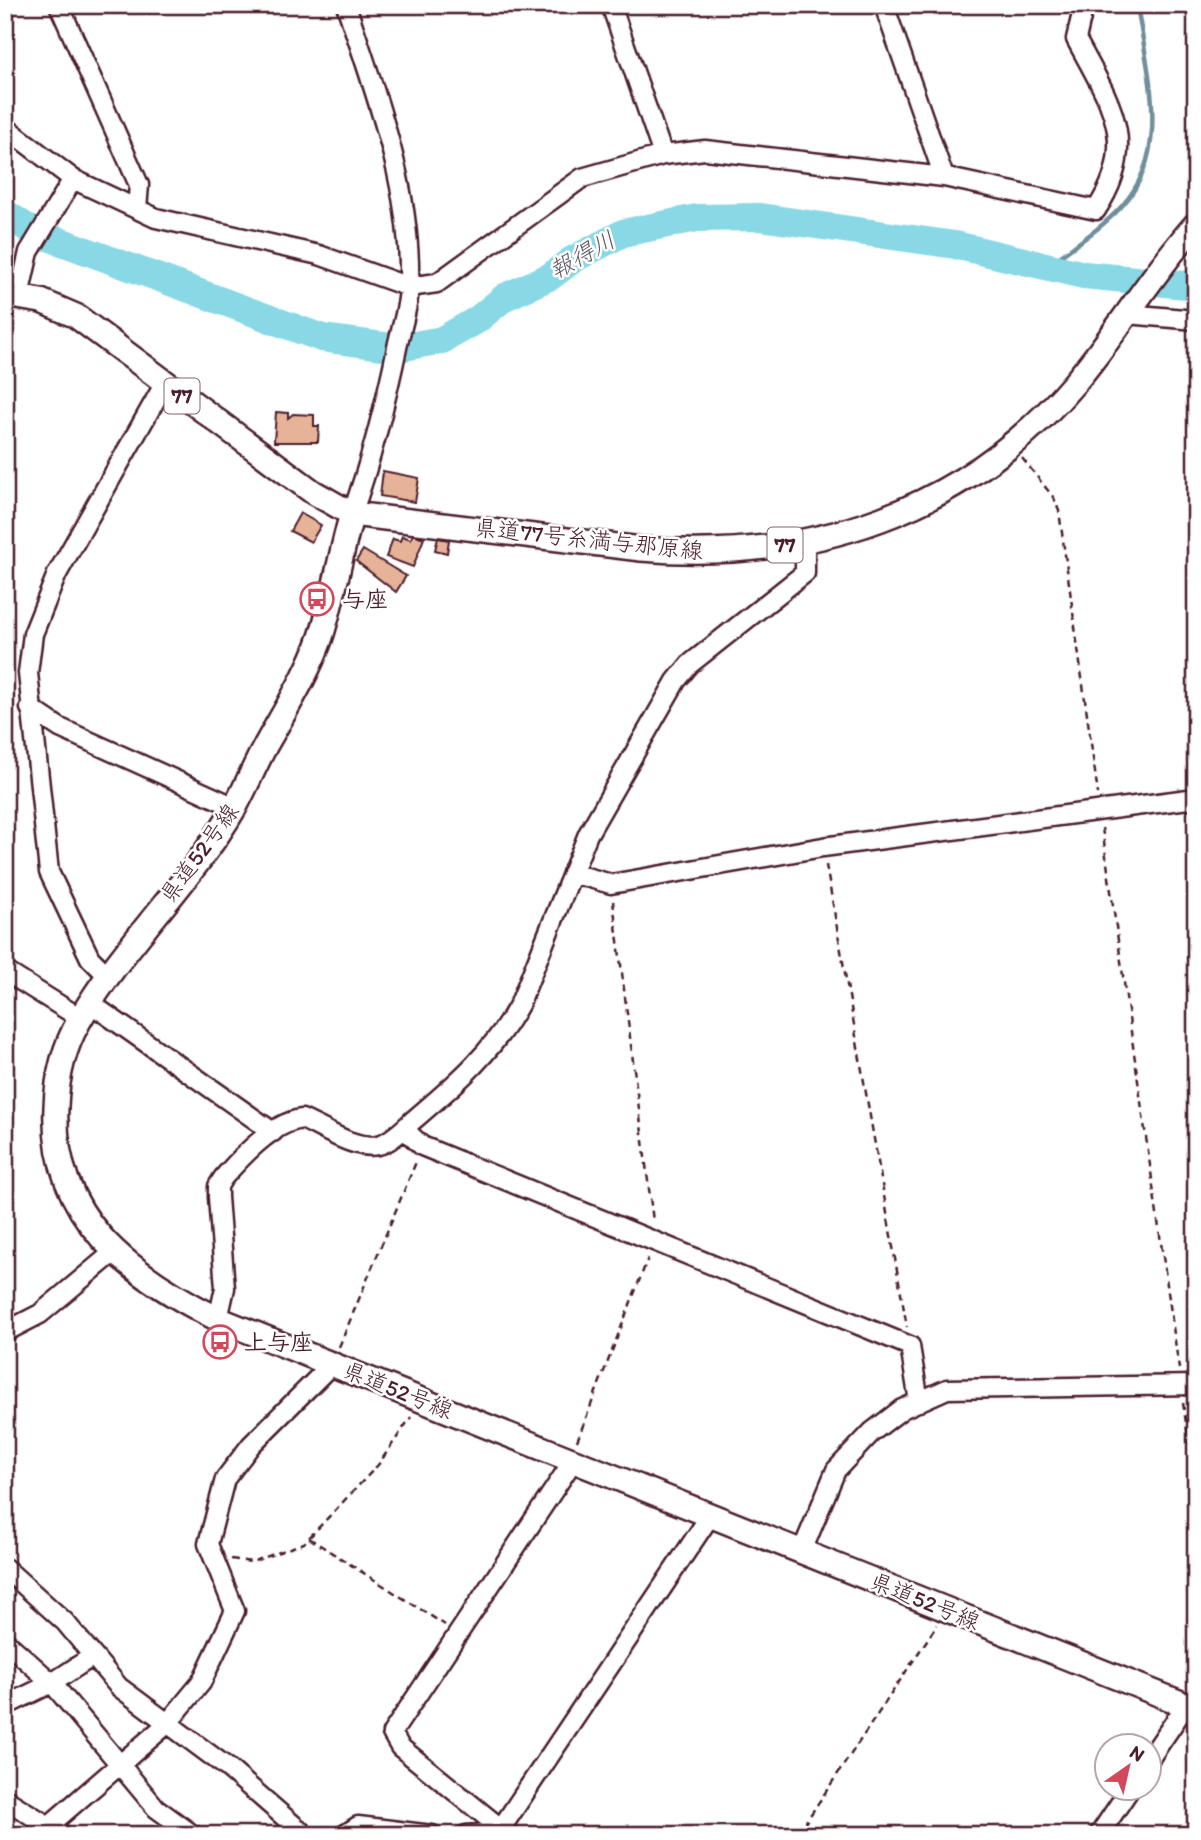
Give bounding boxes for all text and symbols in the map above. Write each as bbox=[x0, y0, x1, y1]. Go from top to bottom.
water label: 報得川 bbox=[543, 224, 620, 285]
road number: 77 bbox=[164, 378, 200, 414]
street label: 県道77号糸満与那原線 bbox=[473, 513, 705, 565]
road number: 77 bbox=[768, 528, 802, 562]
bus stop icon: 与座 bbox=[298, 580, 336, 618]
place label: 与座 bbox=[342, 585, 388, 613]
street label: 県道52号線 bbox=[154, 798, 244, 908]
bus stop icon: 上与座 bbox=[201, 1323, 239, 1361]
place label: 上与座 bbox=[244, 1328, 313, 1356]
street label: 県道52号線 bbox=[339, 1355, 457, 1425]
street label: 県道52号線 bbox=[866, 1566, 984, 1636]
north arrow bbox=[1092, 1731, 1162, 1801]
text: N bbox=[1125, 1740, 1149, 1766]

